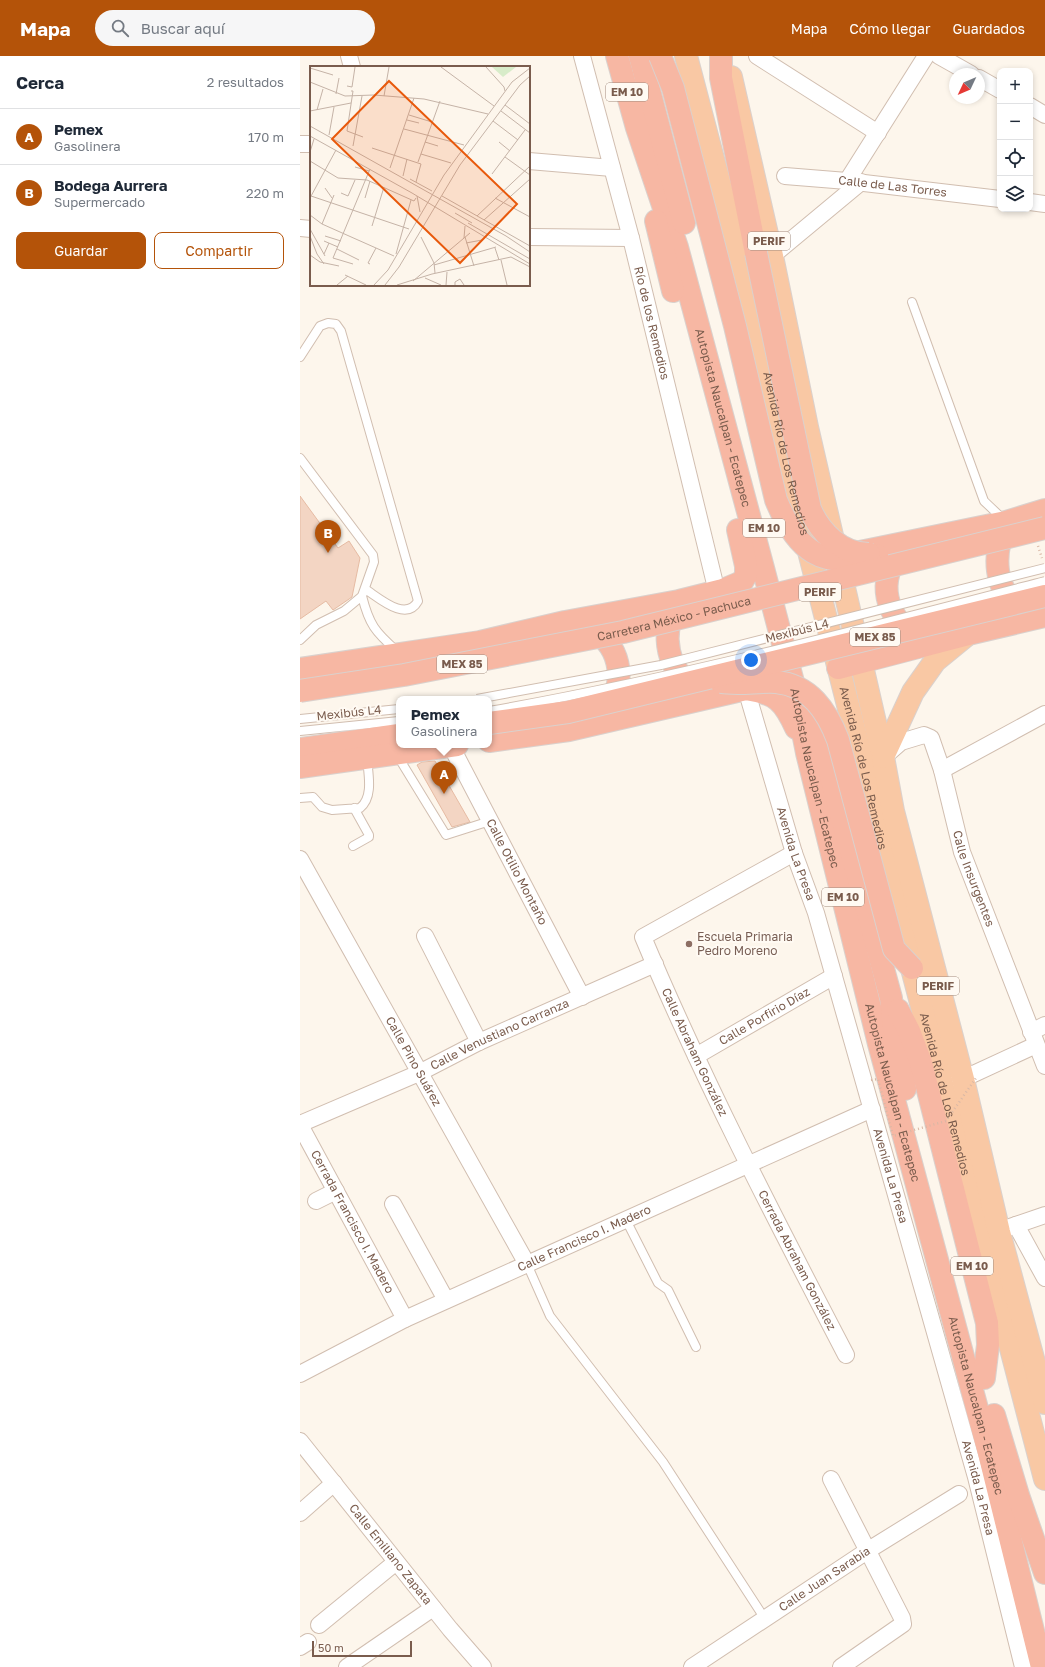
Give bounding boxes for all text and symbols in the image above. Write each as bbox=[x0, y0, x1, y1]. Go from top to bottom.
search box bbox=[95, 10, 375, 46]
text: Mapa bbox=[20, 17, 71, 40]
icon: search bbox=[109, 17, 131, 39]
text: Buscar aquí bbox=[141, 19, 225, 37]
text: Mapa bbox=[791, 20, 827, 37]
text: Cómo llegar bbox=[849, 20, 930, 37]
text: Guardados bbox=[952, 20, 1025, 37]
inset map bbox=[310, 66, 530, 286]
north arrow bbox=[949, 68, 985, 104]
map controls bbox=[997, 68, 1033, 212]
button: + bbox=[997, 68, 1033, 104]
text: Cerca bbox=[16, 72, 64, 93]
text: 2 resultados bbox=[207, 74, 284, 90]
road number: EM 10 bbox=[606, 83, 648, 101]
button: − bbox=[997, 104, 1033, 140]
text: Pemex bbox=[54, 120, 103, 138]
text: A bbox=[24, 129, 34, 145]
text: 170 m bbox=[248, 129, 284, 145]
text: Gasolinera bbox=[54, 138, 121, 154]
button: locate bbox=[997, 140, 1033, 176]
street label: Calle de Las Torres bbox=[838, 172, 948, 200]
text: Bodega Aurrera bbox=[54, 176, 167, 194]
button: layers bbox=[997, 176, 1033, 212]
text: B bbox=[24, 185, 34, 201]
text: 220 m bbox=[246, 185, 284, 201]
text: Supermercado bbox=[54, 194, 145, 210]
button: Guardar bbox=[16, 232, 146, 269]
button: Compartir bbox=[154, 232, 284, 269]
road number: PERIF bbox=[748, 232, 790, 250]
street label: Río de los Remedios bbox=[631, 265, 673, 381]
street label: Autopista Naucalpan - Ecatepec bbox=[692, 327, 754, 509]
street label: Avenida Río de Los Remedios bbox=[760, 370, 813, 537]
road number: EM 10 bbox=[743, 519, 785, 537]
pin: B bbox=[315, 520, 341, 553]
road number: PERIF bbox=[799, 583, 841, 601]
street label: Carretera México - Pachuca bbox=[596, 593, 752, 644]
street label: Mexibús L4 bbox=[764, 615, 830, 646]
road number: MEX 85 bbox=[850, 628, 900, 646]
your location bbox=[741, 650, 761, 670]
road number: MEX 85 bbox=[437, 655, 487, 673]
street label: Avenida Río de Los Remedios bbox=[837, 685, 891, 851]
street label: Autopista Naucalpan - Ecatepec bbox=[787, 687, 843, 870]
popup bbox=[396, 696, 492, 748]
street label: Mexibús L4 bbox=[316, 702, 382, 723]
text: Pemex bbox=[411, 705, 460, 723]
text: Gasolinera bbox=[411, 723, 477, 739]
pin: A bbox=[431, 761, 457, 794]
street label: Avenida La Presa bbox=[774, 805, 819, 902]
street label: Calle Otilio Montaño bbox=[483, 816, 551, 927]
street label: Calle Insurgentes bbox=[950, 829, 998, 929]
road number: EM 10 bbox=[822, 888, 864, 906]
place label: Escuela Primaria Pedro Moreno bbox=[697, 929, 793, 958]
marker: Escuela Primaria Pedro Moreno bbox=[684, 939, 694, 949]
road number: PERIF bbox=[917, 977, 959, 995]
street label: Calle Porfirio Díaz bbox=[716, 984, 812, 1048]
street label: Calle Abraham González bbox=[659, 985, 731, 1119]
street label: Calle Venustiano Carranza bbox=[428, 995, 571, 1073]
street label: Autopista Naucalpan - Ecatepec bbox=[862, 1002, 924, 1184]
street label: Avenida Río de Los Remedios bbox=[917, 1011, 974, 1177]
street label: Calle Pino Suárez bbox=[383, 1014, 445, 1109]
street label: Avenida La Presa bbox=[870, 1127, 912, 1225]
street label: Cerrada Francisco I. Madero bbox=[308, 1147, 398, 1296]
street label: Cerrada Abraham González bbox=[755, 1187, 840, 1333]
street label: Calle Francisco I. Madero bbox=[515, 1201, 653, 1275]
road number: EM 10 bbox=[951, 1257, 993, 1275]
street label: Autopista Naucalpan - Ecatepec bbox=[946, 1314, 1007, 1497]
street label: Avenida La Presa bbox=[959, 1438, 998, 1537]
street label: Calle Emiliano Zapata bbox=[346, 1501, 436, 1607]
street label: Calle Juan Sarabia bbox=[776, 1543, 873, 1615]
scale bar bbox=[312, 1639, 412, 1658]
text: 50 m bbox=[318, 1641, 344, 1654]

